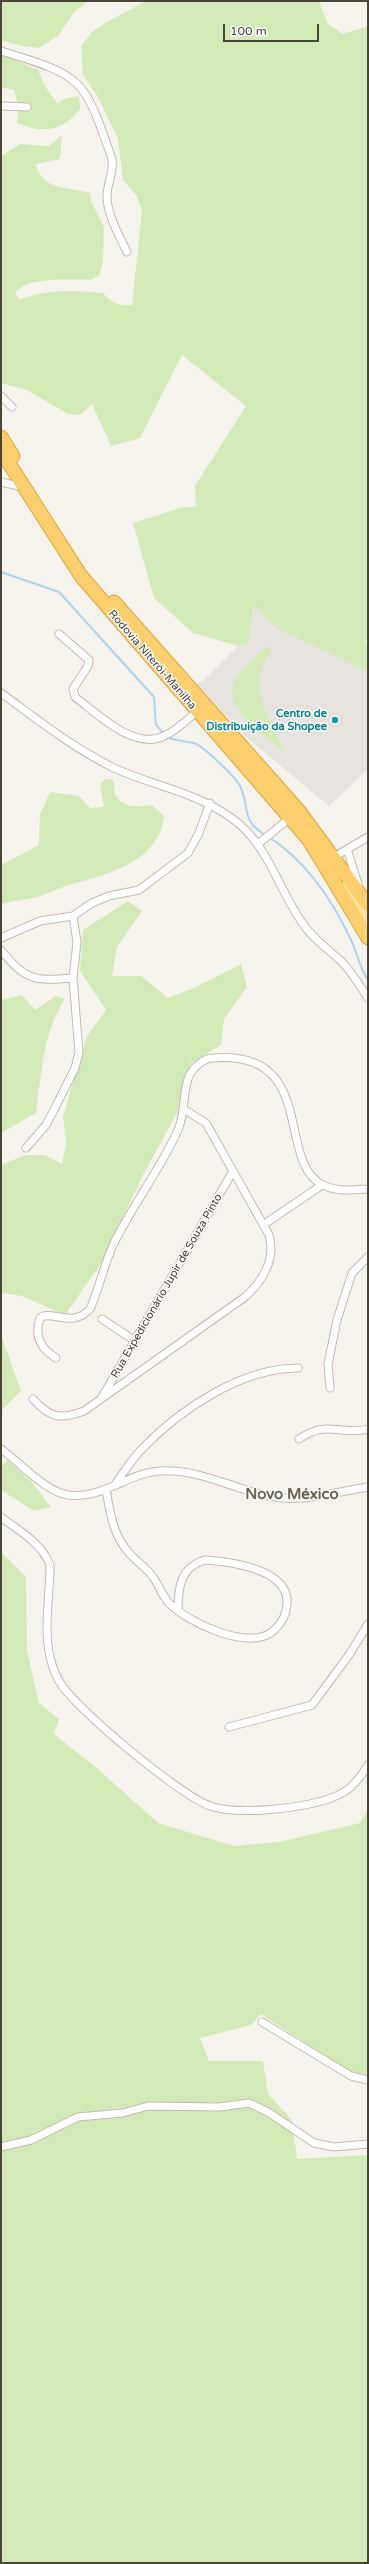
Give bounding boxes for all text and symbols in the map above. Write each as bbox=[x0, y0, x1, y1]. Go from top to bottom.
scale bar bbox=[225, 16, 321, 42]
text: 100 m bbox=[230, 24, 267, 38]
street label: Rodovia Niterói-Manilha bbox=[105, 608, 199, 712]
place label: Centro de Distribuição da Shopee bbox=[206, 707, 327, 733]
marker: Centro de Distribuição da Shopee bbox=[330, 715, 340, 725]
street label: Rua Expedicionário Jupir de Souza Pinto bbox=[109, 1191, 225, 1381]
district label: Novo México bbox=[245, 1486, 339, 1504]

